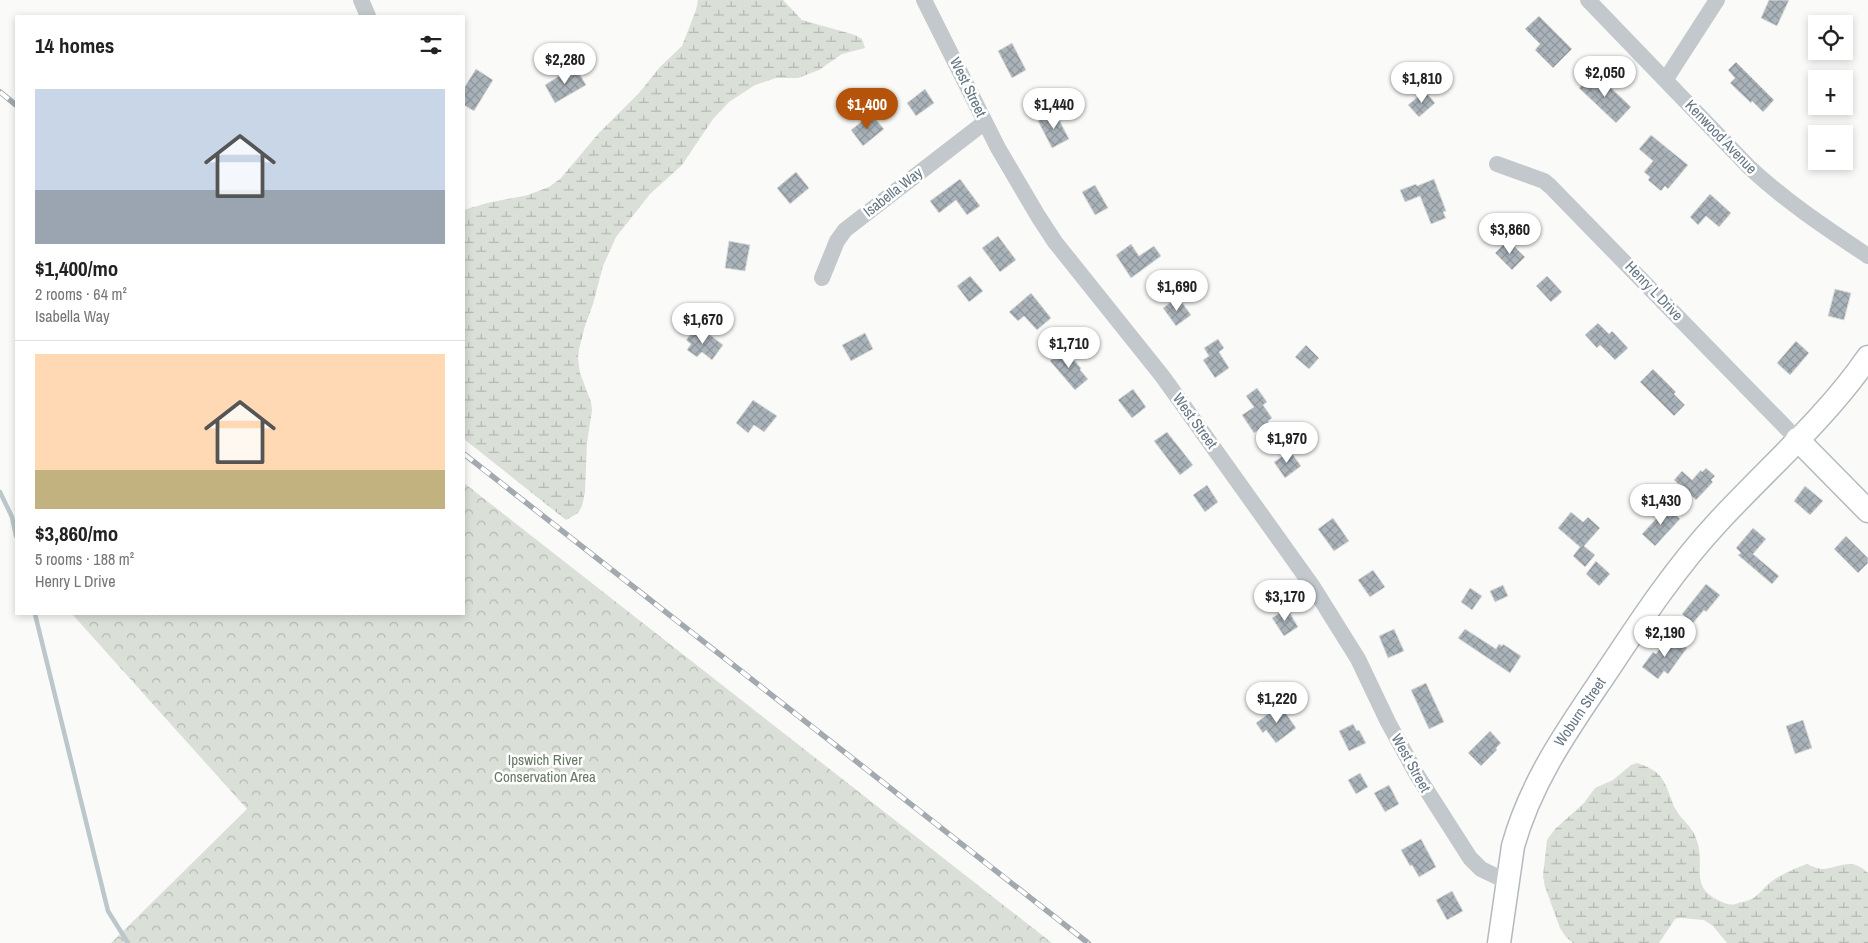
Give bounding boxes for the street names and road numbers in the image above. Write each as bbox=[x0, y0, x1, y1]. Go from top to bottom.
street label: West Street bbox=[945, 53, 992, 121]
street label: Kenwood Avenue bbox=[1681, 95, 1762, 178]
street label: Isabella Way bbox=[859, 161, 927, 221]
street label: Henry L Drive bbox=[1621, 256, 1688, 325]
street label: West Street bbox=[1168, 389, 1223, 453]
street label: Woburn Street bbox=[1549, 673, 1611, 750]
street label: West Street bbox=[1387, 730, 1436, 796]

